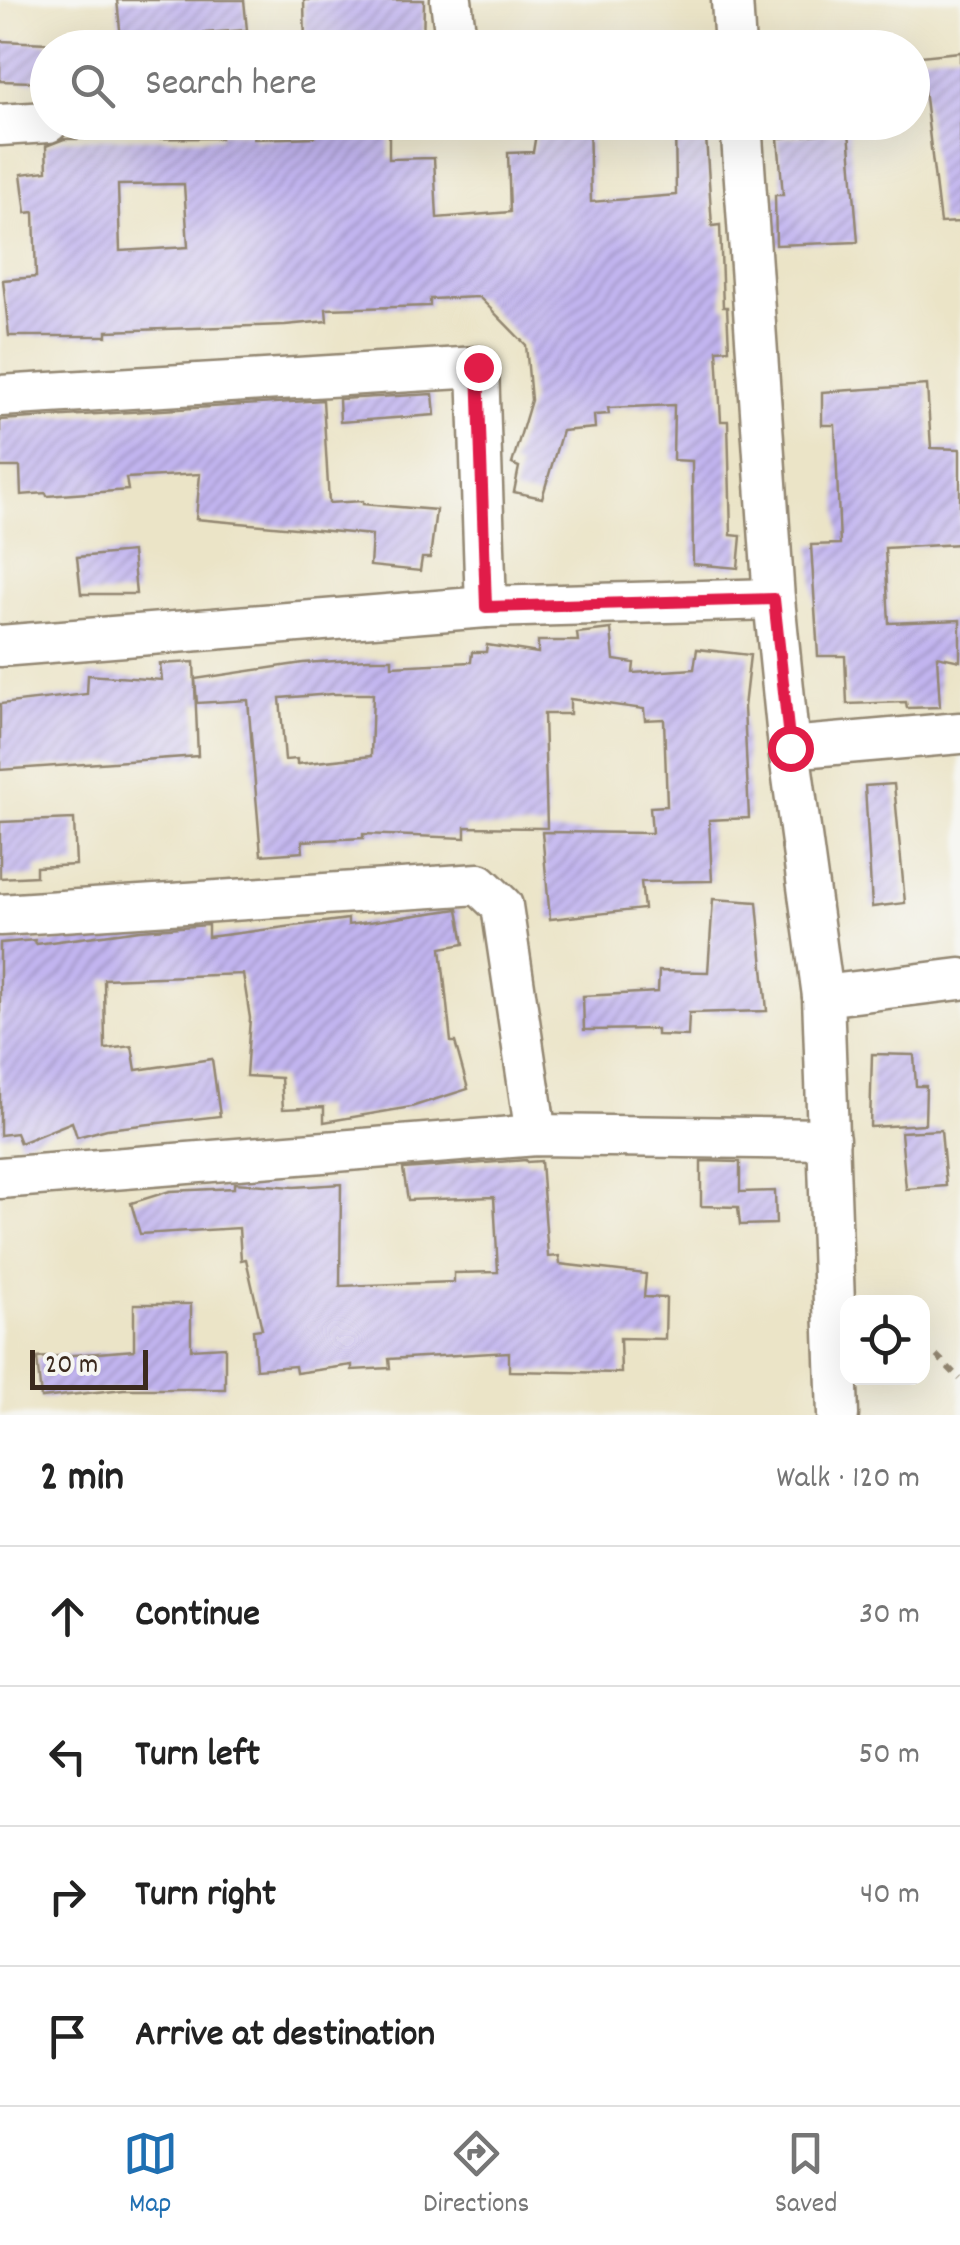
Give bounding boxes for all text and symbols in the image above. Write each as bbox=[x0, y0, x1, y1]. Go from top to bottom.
search box bbox=[30, 30, 930, 140]
icon: search bbox=[65, 58, 120, 113]
text: Search here bbox=[145, 58, 317, 113]
route end bbox=[456, 345, 502, 391]
route start bbox=[768, 726, 814, 772]
map controls bbox=[840, 1295, 930, 1385]
button: locate bbox=[840, 1295, 930, 1385]
scale bar bbox=[30, 1345, 148, 1390]
text: 20 m bbox=[45, 1347, 98, 1387]
text: 2 min bbox=[40, 1450, 124, 1510]
text: Walk · 120 m bbox=[776, 1457, 920, 1503]
icon: ahead bbox=[40, 1589, 95, 1644]
text: Continue bbox=[135, 1589, 260, 1644]
text: 30 m bbox=[859, 1593, 920, 1639]
icon: left bbox=[40, 1729, 95, 1784]
text: Turn left bbox=[135, 1729, 260, 1784]
text: 50 m bbox=[858, 1733, 920, 1779]
icon: right bbox=[40, 1869, 95, 1924]
text: Turn right bbox=[135, 1869, 276, 1924]
text: 40 m bbox=[860, 1873, 920, 1919]
icon: arrive bbox=[40, 2009, 95, 2064]
text: Arrive at destination bbox=[135, 2009, 435, 2064]
tab: Map bbox=[123, 2126, 178, 2226]
tab: Directions bbox=[423, 2126, 529, 2226]
tab: Saved bbox=[775, 2126, 837, 2226]

